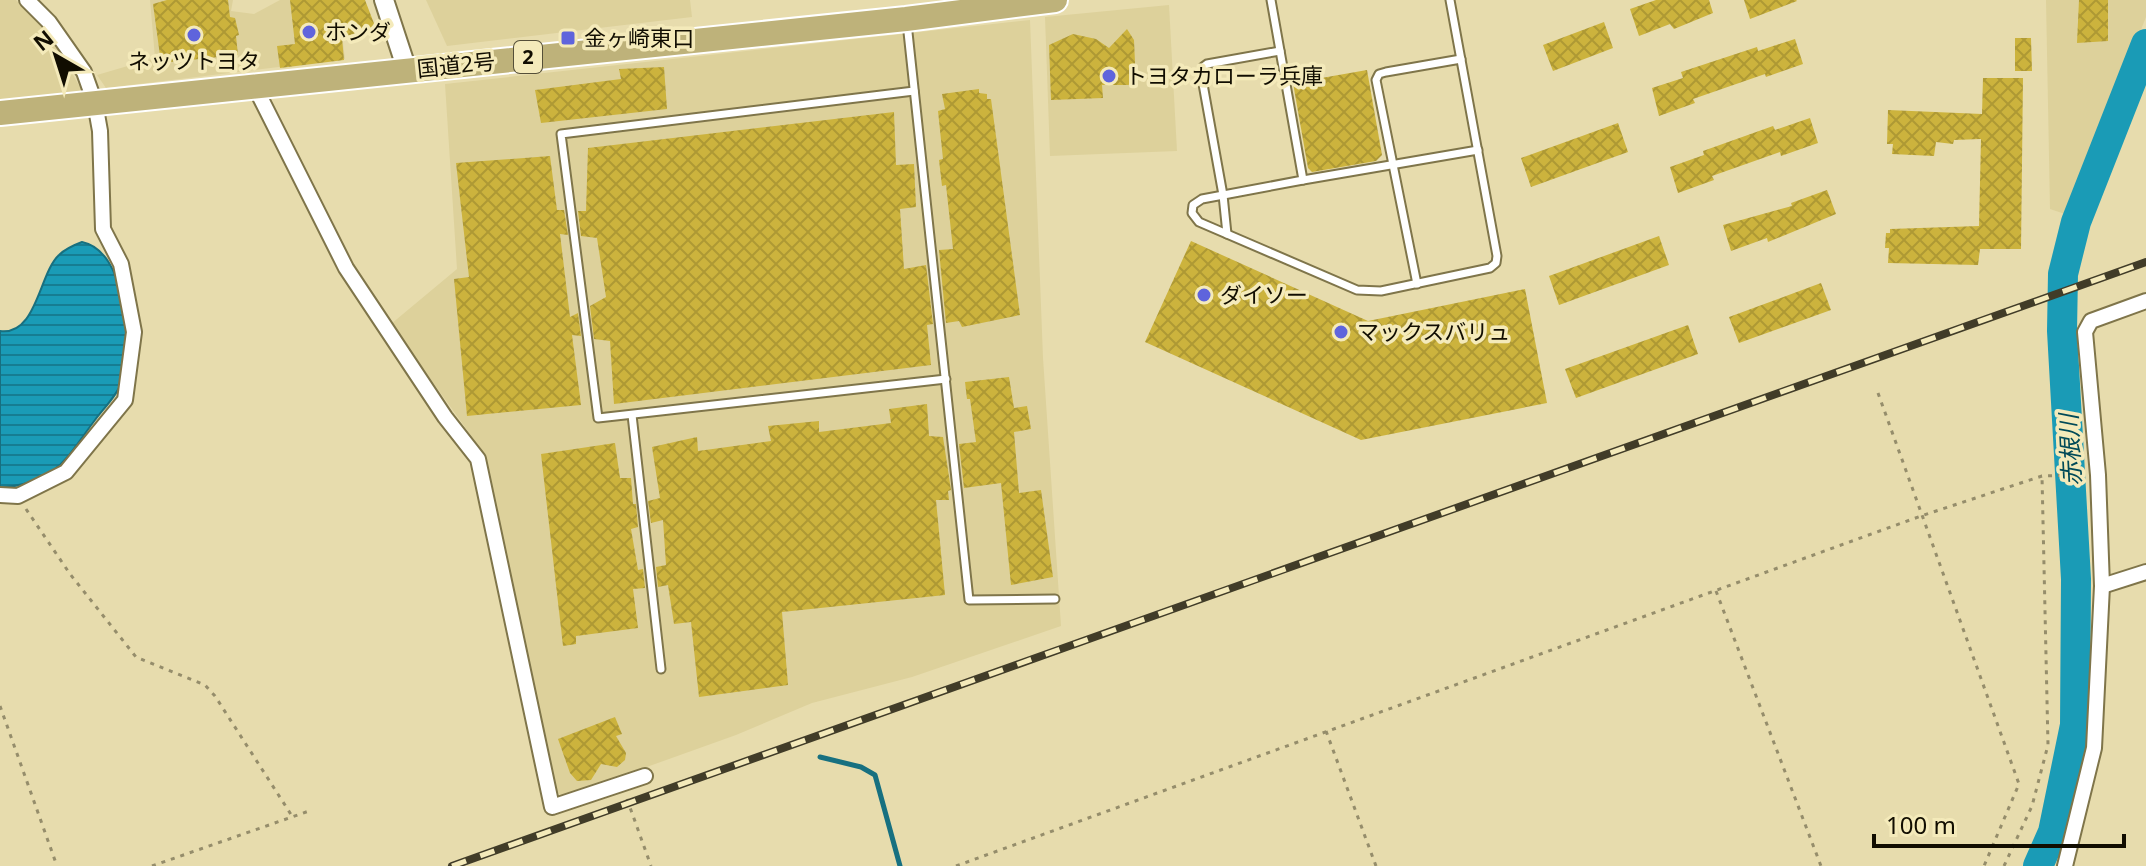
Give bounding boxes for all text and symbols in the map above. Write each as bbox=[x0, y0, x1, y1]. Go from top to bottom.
north arrow bbox=[16, 16, 96, 96]
place label: ホンダ bbox=[325, 16, 391, 46]
text: N bbox=[26, 22, 59, 57]
place label: 金ヶ崎東口 bbox=[584, 22, 694, 52]
marker: ホンダ bbox=[300, 23, 318, 41]
marker: ネッツトヨタ bbox=[185, 26, 203, 44]
marker: 金ヶ崎東口 bbox=[559, 29, 577, 47]
road number: 2 bbox=[514, 41, 542, 73]
place label: ネッツトヨタ bbox=[128, 45, 260, 75]
street label: 国道2号 bbox=[415, 45, 497, 83]
place label: トヨタカローラ兵庫 bbox=[1125, 60, 1323, 90]
marker: トヨタカローラ兵庫 bbox=[1100, 67, 1118, 85]
place label: ダイソー bbox=[1220, 279, 1308, 309]
marker: ダイソー bbox=[1195, 286, 1213, 304]
place label: マックスバリュ bbox=[1357, 316, 1510, 346]
marker: マックスバリュ bbox=[1332, 323, 1350, 341]
water label: 赤根川 bbox=[2051, 410, 2088, 487]
scale bar bbox=[1874, 798, 2124, 848]
text: 100 m bbox=[1886, 808, 1956, 841]

